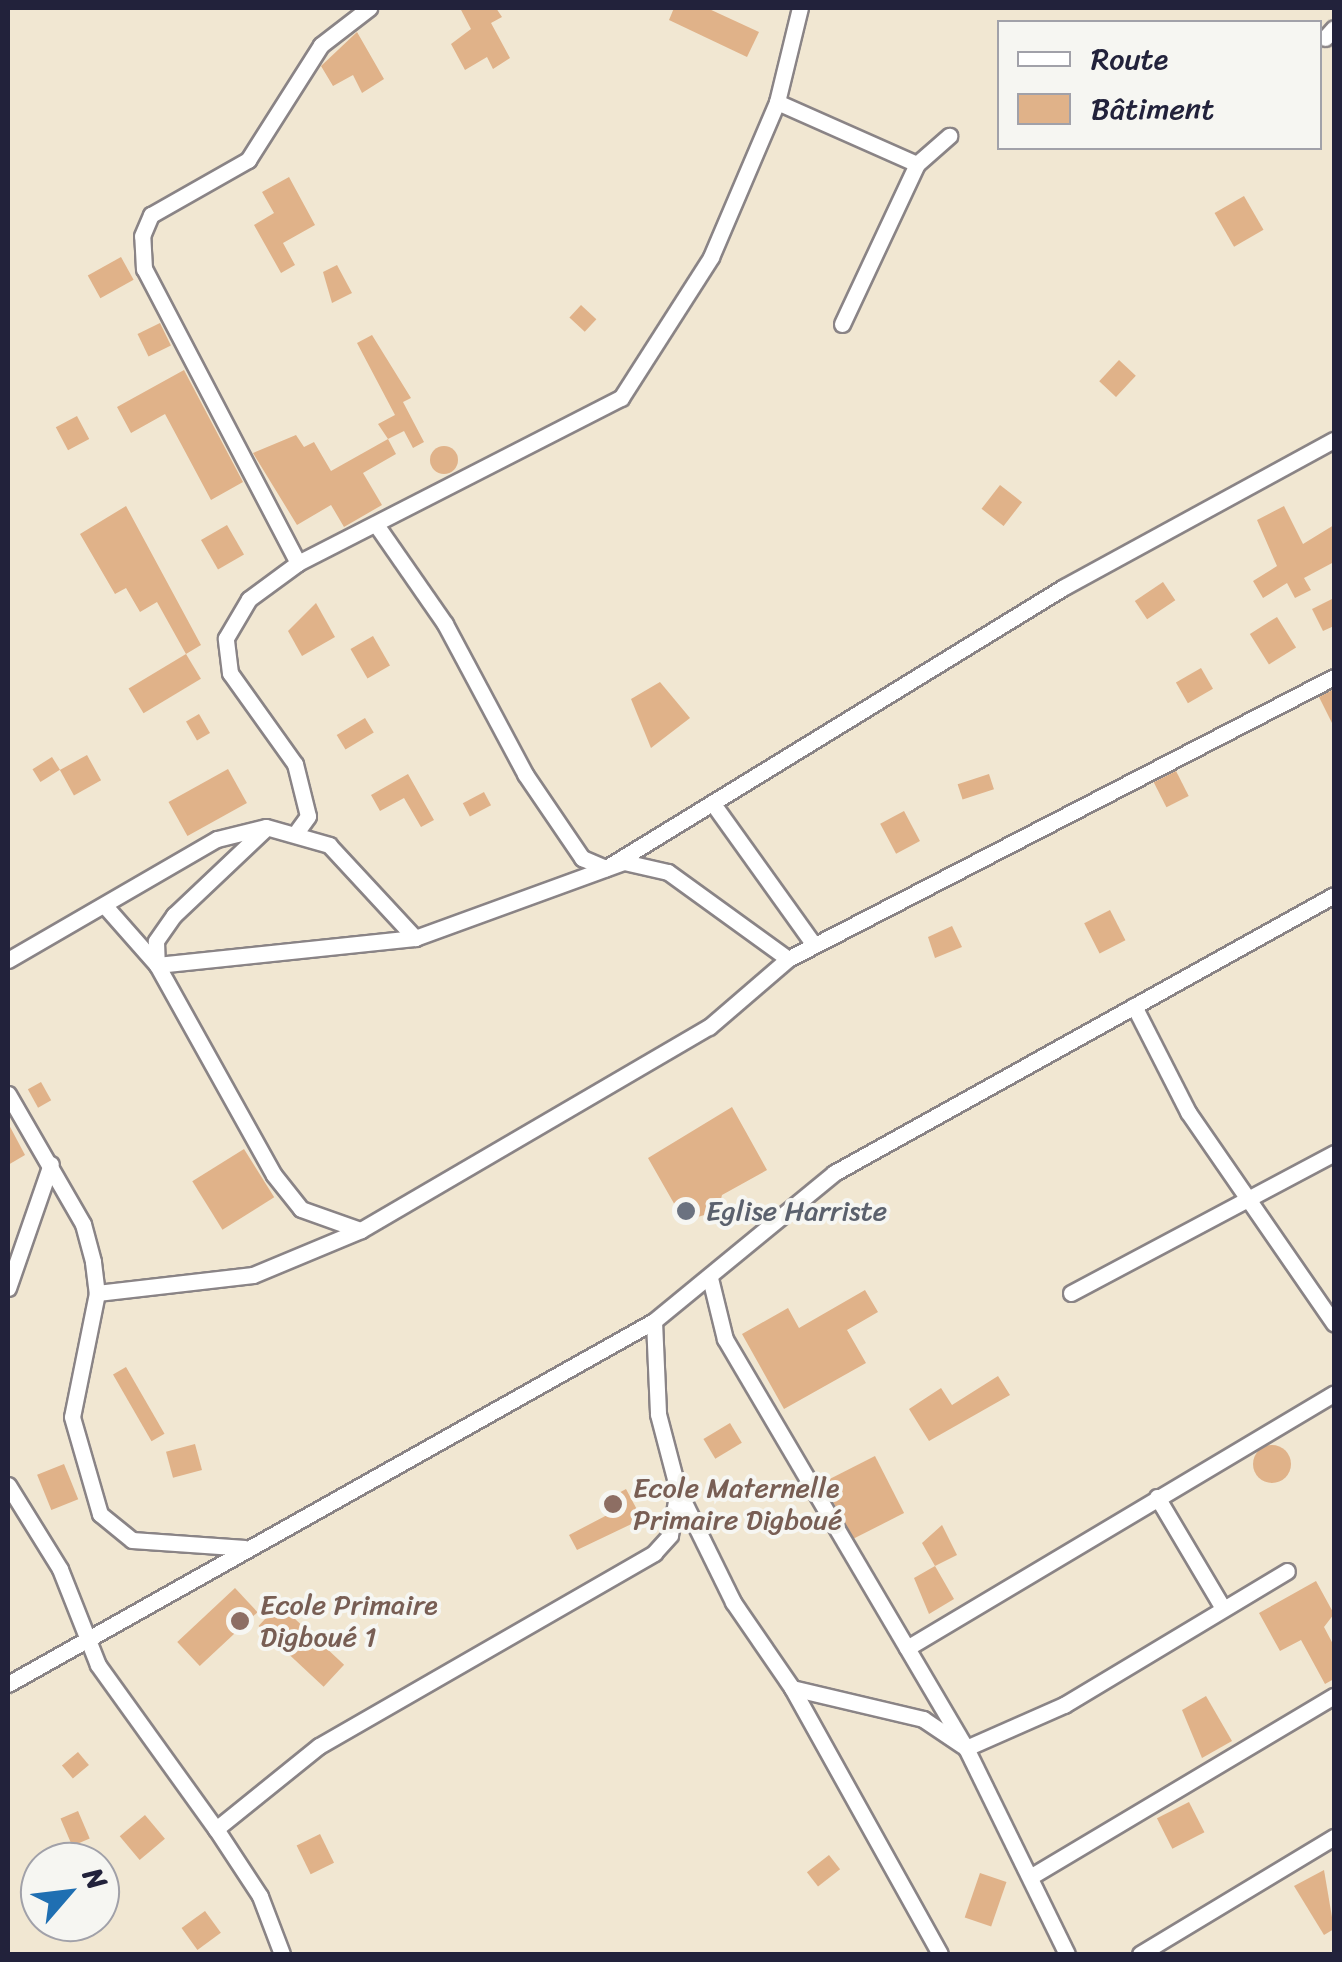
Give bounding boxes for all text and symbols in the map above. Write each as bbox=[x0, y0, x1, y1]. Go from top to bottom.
legend bbox=[997, 20, 1322, 150]
text: Route bbox=[1091, 32, 1168, 86]
text: Bâtiment bbox=[1091, 82, 1214, 136]
place label: Eglise Harriste bbox=[706, 1194, 886, 1228]
marker: Eglise Harriste bbox=[675, 1200, 697, 1222]
place label: Ecole Maternelle Primaire Digboué bbox=[633, 1471, 843, 1537]
marker: Ecole Maternelle Primaire Digboué bbox=[602, 1493, 624, 1515]
place label: Ecole Primaire Digboué 1 bbox=[260, 1588, 439, 1654]
marker: Ecole Primaire Digboué 1 bbox=[229, 1610, 251, 1632]
north arrow bbox=[20, 1842, 120, 1942]
text: N bbox=[69, 1859, 121, 1899]

